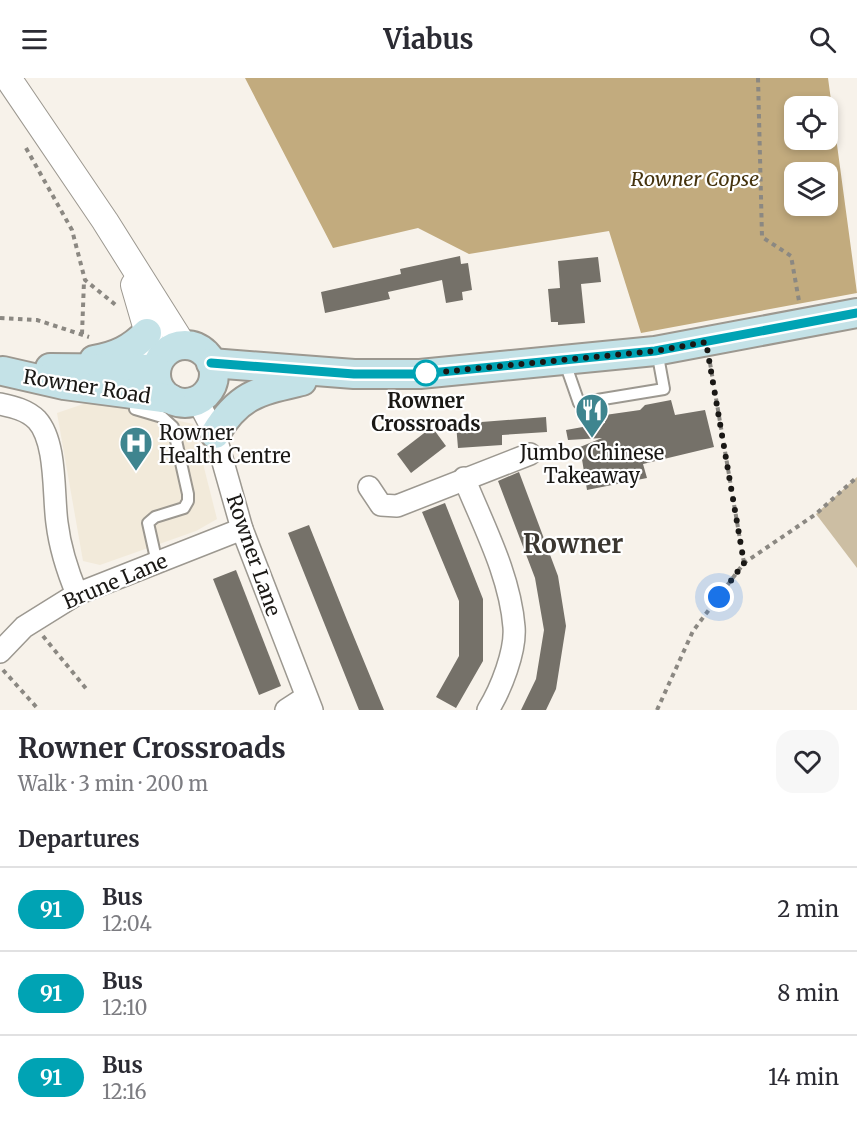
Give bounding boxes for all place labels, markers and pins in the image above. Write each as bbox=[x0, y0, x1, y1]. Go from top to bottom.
marker: Rowner Crossroads bbox=[413, 360, 439, 386]
place label: Rowner Crossroads bbox=[371, 388, 481, 436]
restaurant icon: Jumbo Chinese Takeaway bbox=[574, 392, 610, 439]
place label: Rowner Health Centre bbox=[159, 420, 291, 468]
hospital icon: Rowner Health Centre bbox=[118, 425, 154, 472]
place label: Jumbo Chinese Takeaway bbox=[519, 440, 664, 488]

